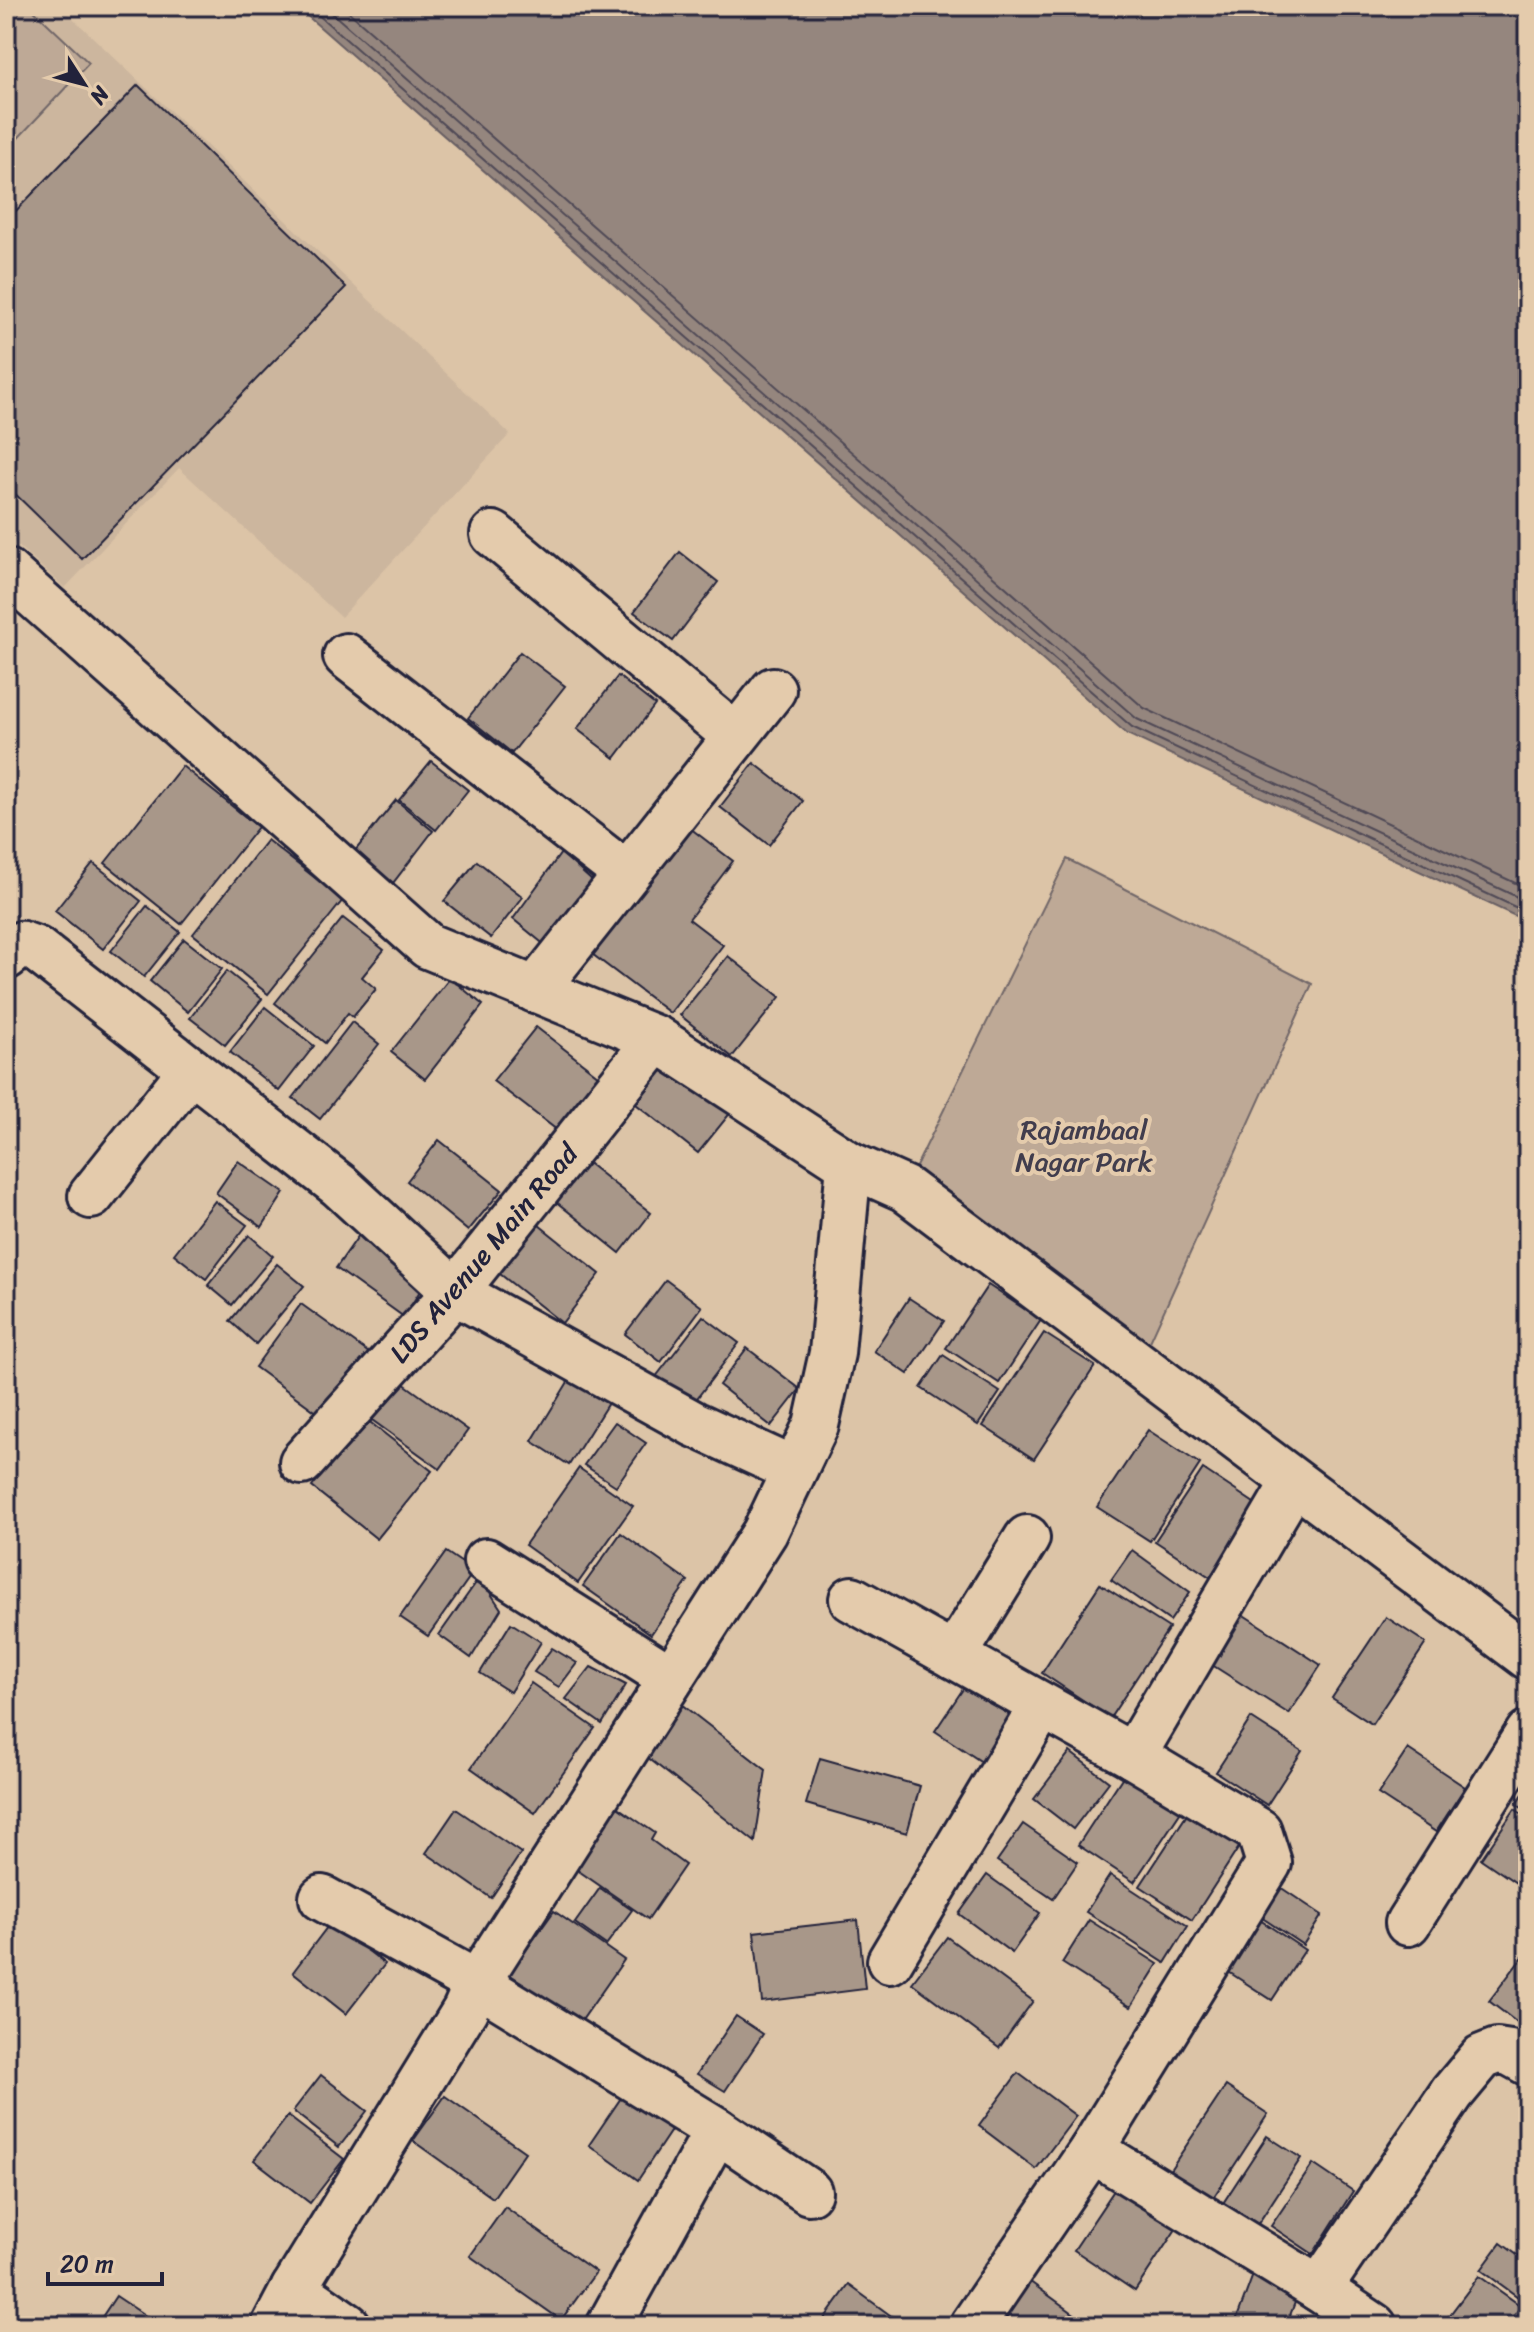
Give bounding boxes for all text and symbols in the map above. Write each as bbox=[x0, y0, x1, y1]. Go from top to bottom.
north arrow bbox=[44, 44, 124, 124]
text: N bbox=[79, 77, 121, 114]
park label: Rajambaal Nagar Park bbox=[1015, 1105, 1153, 1186]
street label: LDS Avenue Main Road bbox=[376, 1130, 592, 1374]
scale bar bbox=[48, 2236, 162, 2286]
text: 20 m bbox=[60, 2243, 114, 2285]

